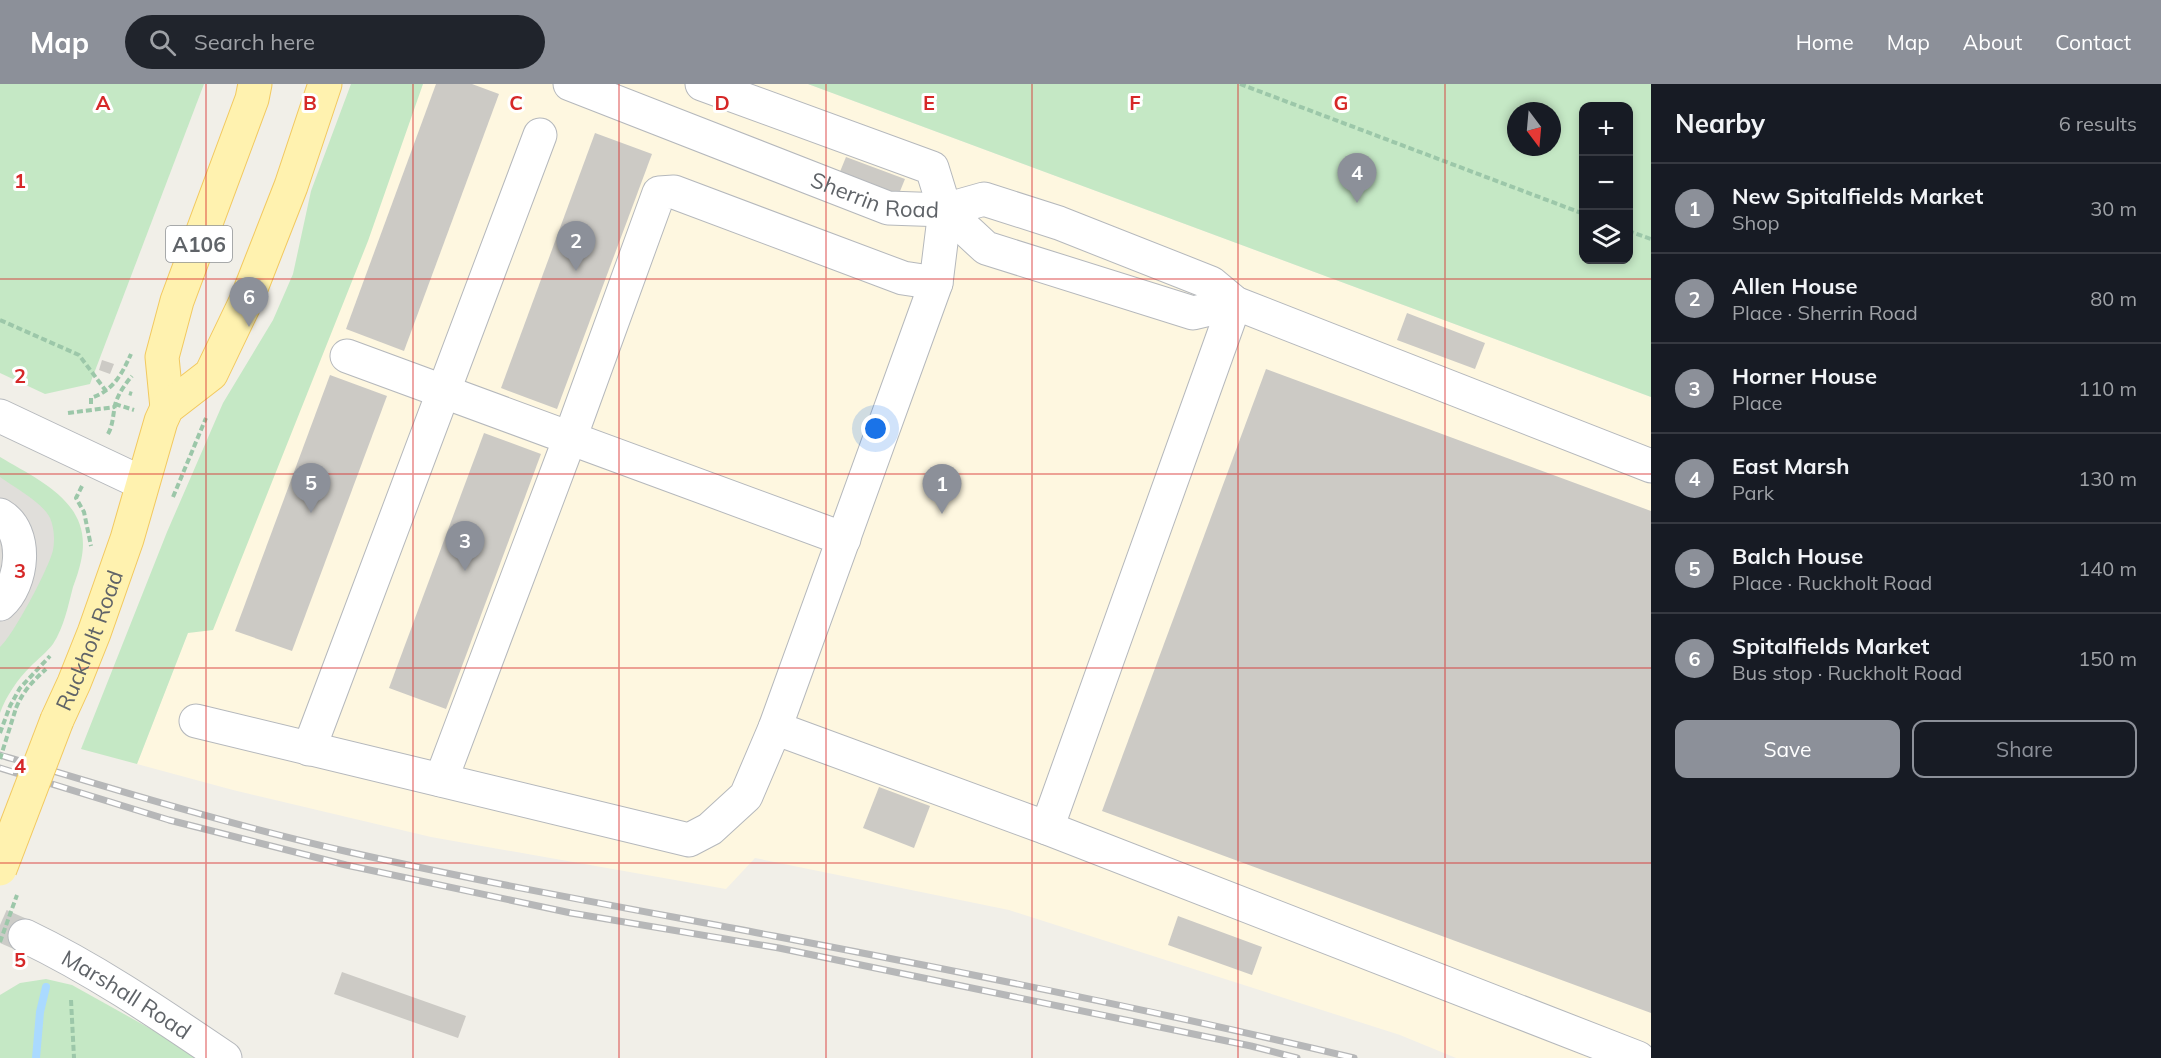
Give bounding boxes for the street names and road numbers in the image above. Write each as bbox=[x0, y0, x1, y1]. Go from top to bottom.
street label: Sherrin Road bbox=[807, 165, 939, 224]
road number: A106 bbox=[166, 226, 232, 262]
street label: Ruckholt Road bbox=[49, 566, 129, 715]
street label: Marshall Road bbox=[57, 944, 196, 1045]

